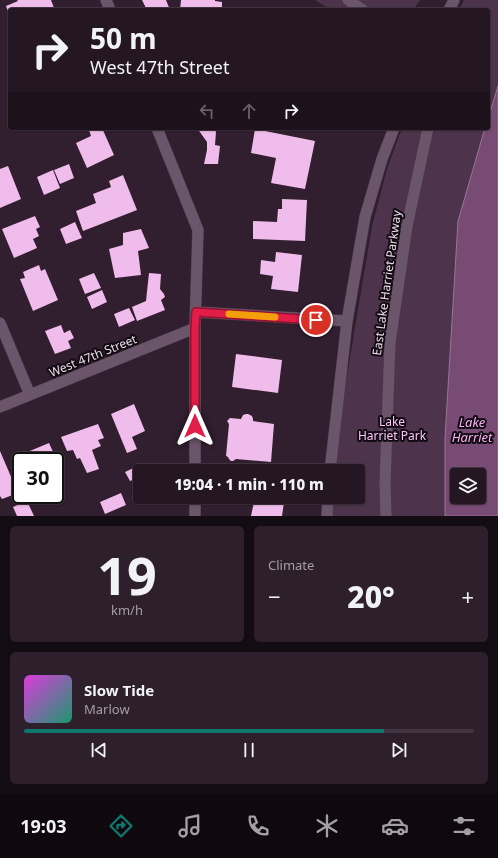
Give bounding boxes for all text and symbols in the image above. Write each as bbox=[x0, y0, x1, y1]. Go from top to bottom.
text: 50 m bbox=[90, 19, 157, 57]
icon: right bbox=[24, 24, 76, 76]
text: West 47th Street bbox=[90, 55, 229, 79]
icon: left bbox=[196, 100, 218, 122]
icon: ahead bbox=[238, 100, 260, 122]
icon: right bbox=[280, 100, 302, 122]
street label: East Lake Harriet Parkway bbox=[368, 208, 405, 357]
pin bbox=[299, 303, 333, 337]
icon: arrive bbox=[305, 309, 327, 331]
street label: West 47th Street bbox=[47, 330, 140, 381]
position arrow bbox=[174, 405, 216, 447]
park label: Lake Harriet Park bbox=[358, 413, 427, 444]
water label: Lake Harriet bbox=[452, 413, 493, 446]
speed limit sign: 30 bbox=[12, 452, 64, 504]
map controls bbox=[450, 468, 486, 504]
button: layers bbox=[450, 468, 486, 504]
text: 19:04 · 1 min · 110 m bbox=[174, 474, 324, 494]
text: 19 bbox=[97, 539, 157, 610]
text: Climate bbox=[268, 556, 314, 574]
text: 20° bbox=[347, 576, 395, 617]
text: − bbox=[268, 581, 281, 611]
text: + bbox=[461, 581, 474, 611]
text: km/h bbox=[111, 601, 143, 619]
text: Slow Tide bbox=[84, 680, 154, 700]
text: Marlow bbox=[84, 700, 130, 718]
icon: previous bbox=[88, 739, 110, 761]
icon: pause bbox=[238, 739, 260, 761]
icon: next bbox=[388, 739, 410, 761]
icon: directions bbox=[107, 812, 135, 840]
icon: music bbox=[176, 812, 204, 840]
icon: phone bbox=[244, 812, 272, 840]
icon: climate bbox=[313, 812, 341, 840]
icon: car bbox=[381, 812, 409, 840]
icon: filters bbox=[450, 812, 478, 840]
text: 19:03 bbox=[20, 814, 67, 838]

